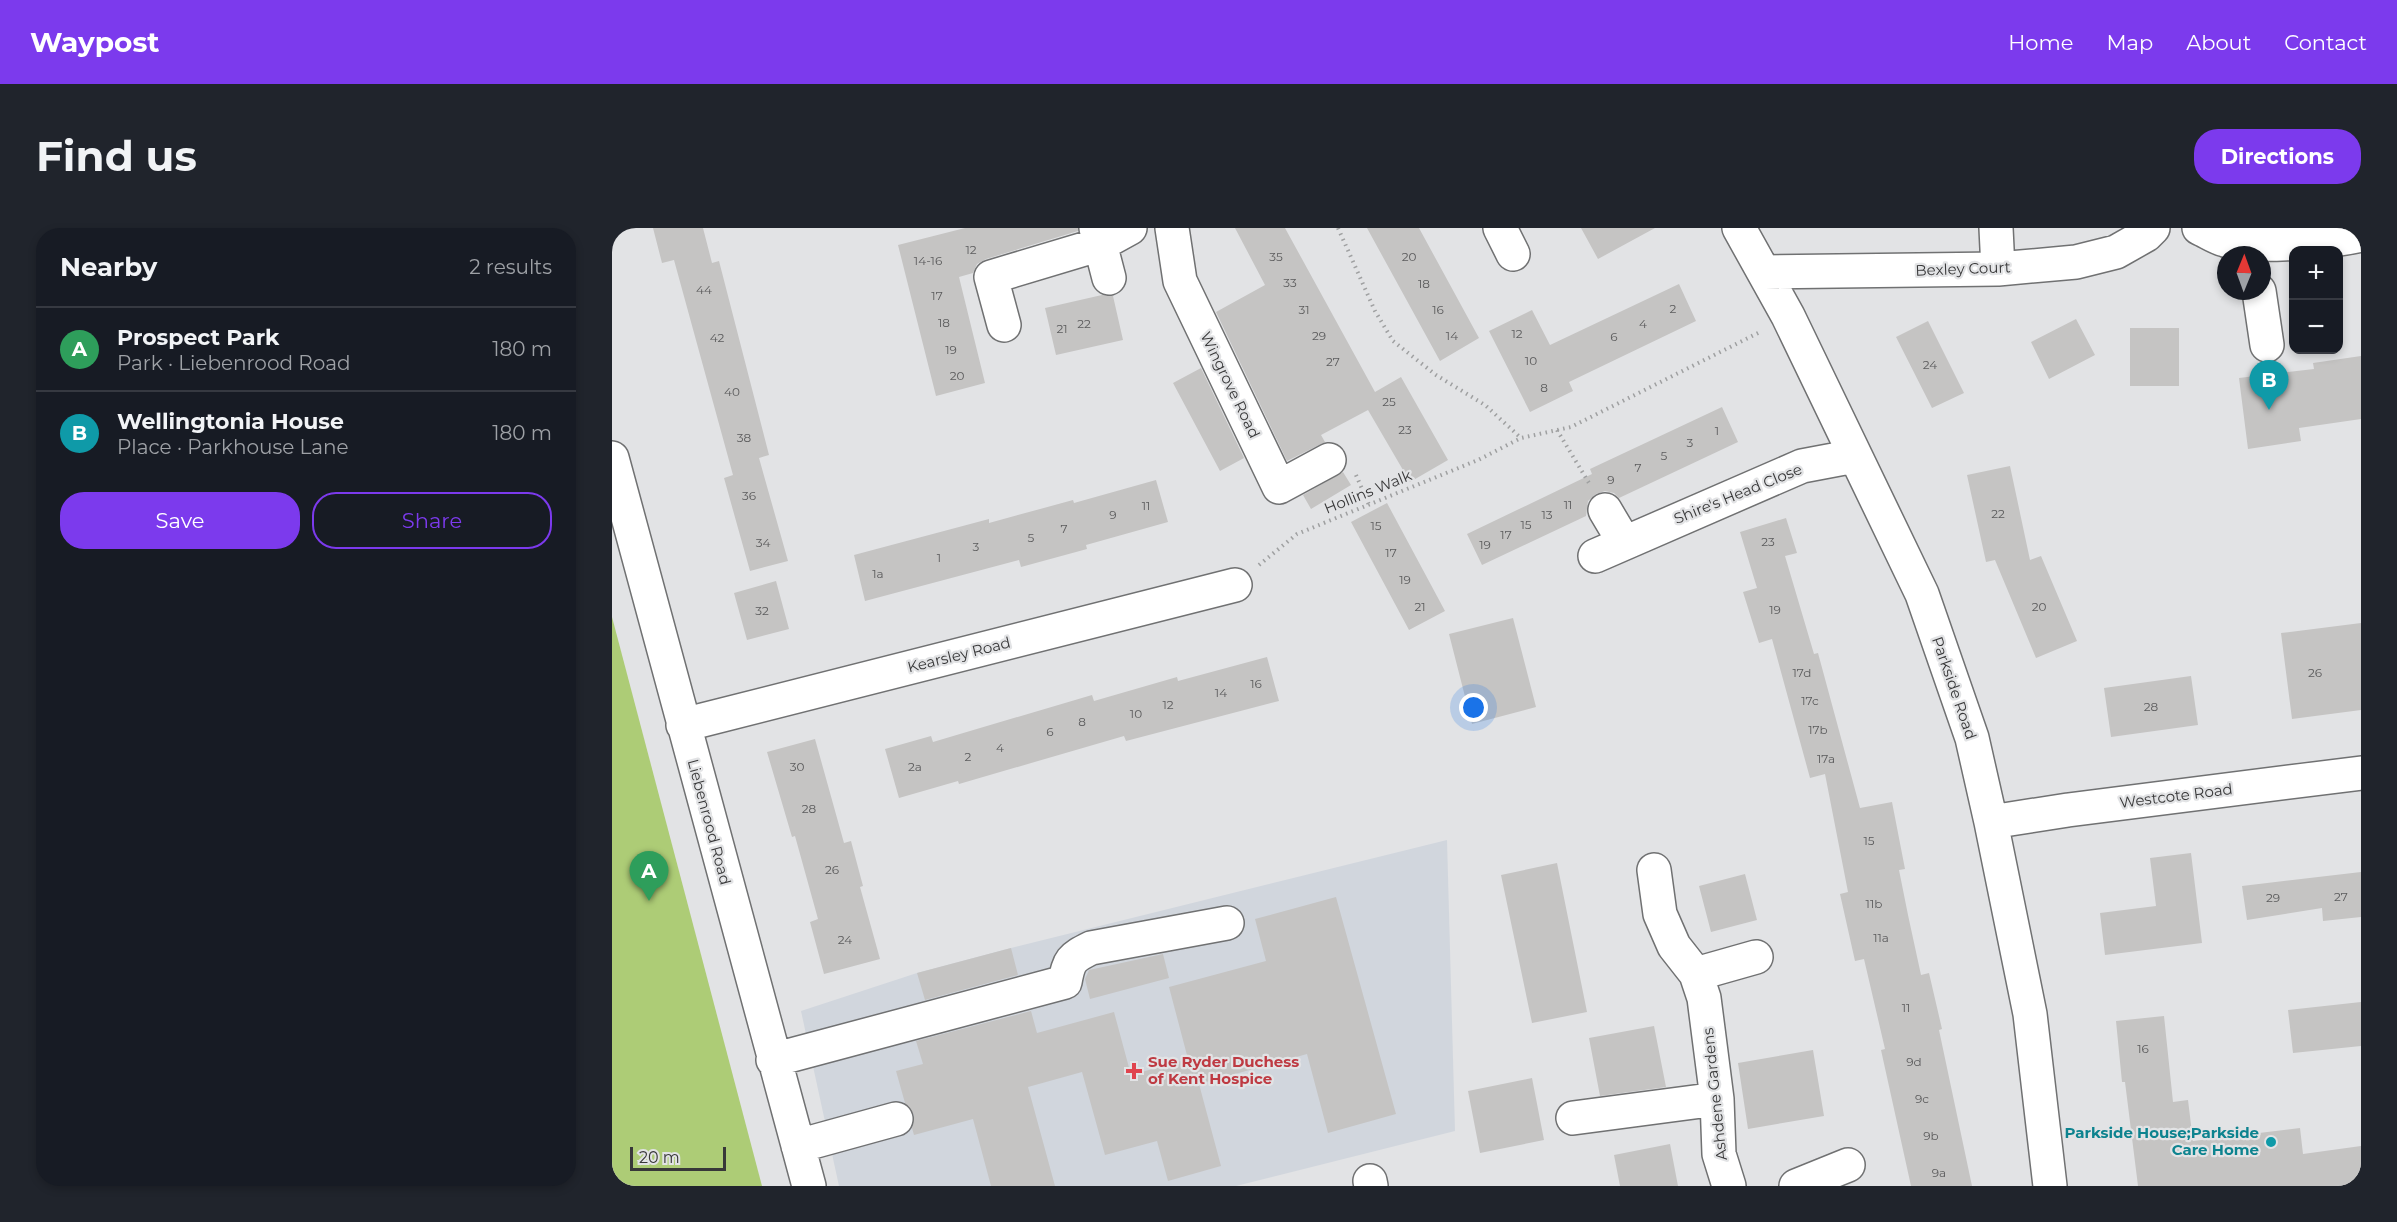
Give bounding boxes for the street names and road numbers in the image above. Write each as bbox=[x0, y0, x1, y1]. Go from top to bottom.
street label: Bexley Court bbox=[1915, 257, 2011, 280]
street label: Wingrove Road bbox=[1196, 328, 1264, 441]
street label: Shire's Head Close bbox=[1671, 459, 1805, 528]
street label: Hollins Walk bbox=[1321, 465, 1414, 518]
street label: Kearsley Road bbox=[905, 633, 1012, 677]
street label: Parkside Road bbox=[1928, 634, 1981, 742]
street label: Liebenrood Road bbox=[684, 757, 735, 887]
street label: Westcote Road bbox=[2118, 779, 2234, 812]
street label: Ashdene Gardens bbox=[1698, 1027, 1731, 1161]

